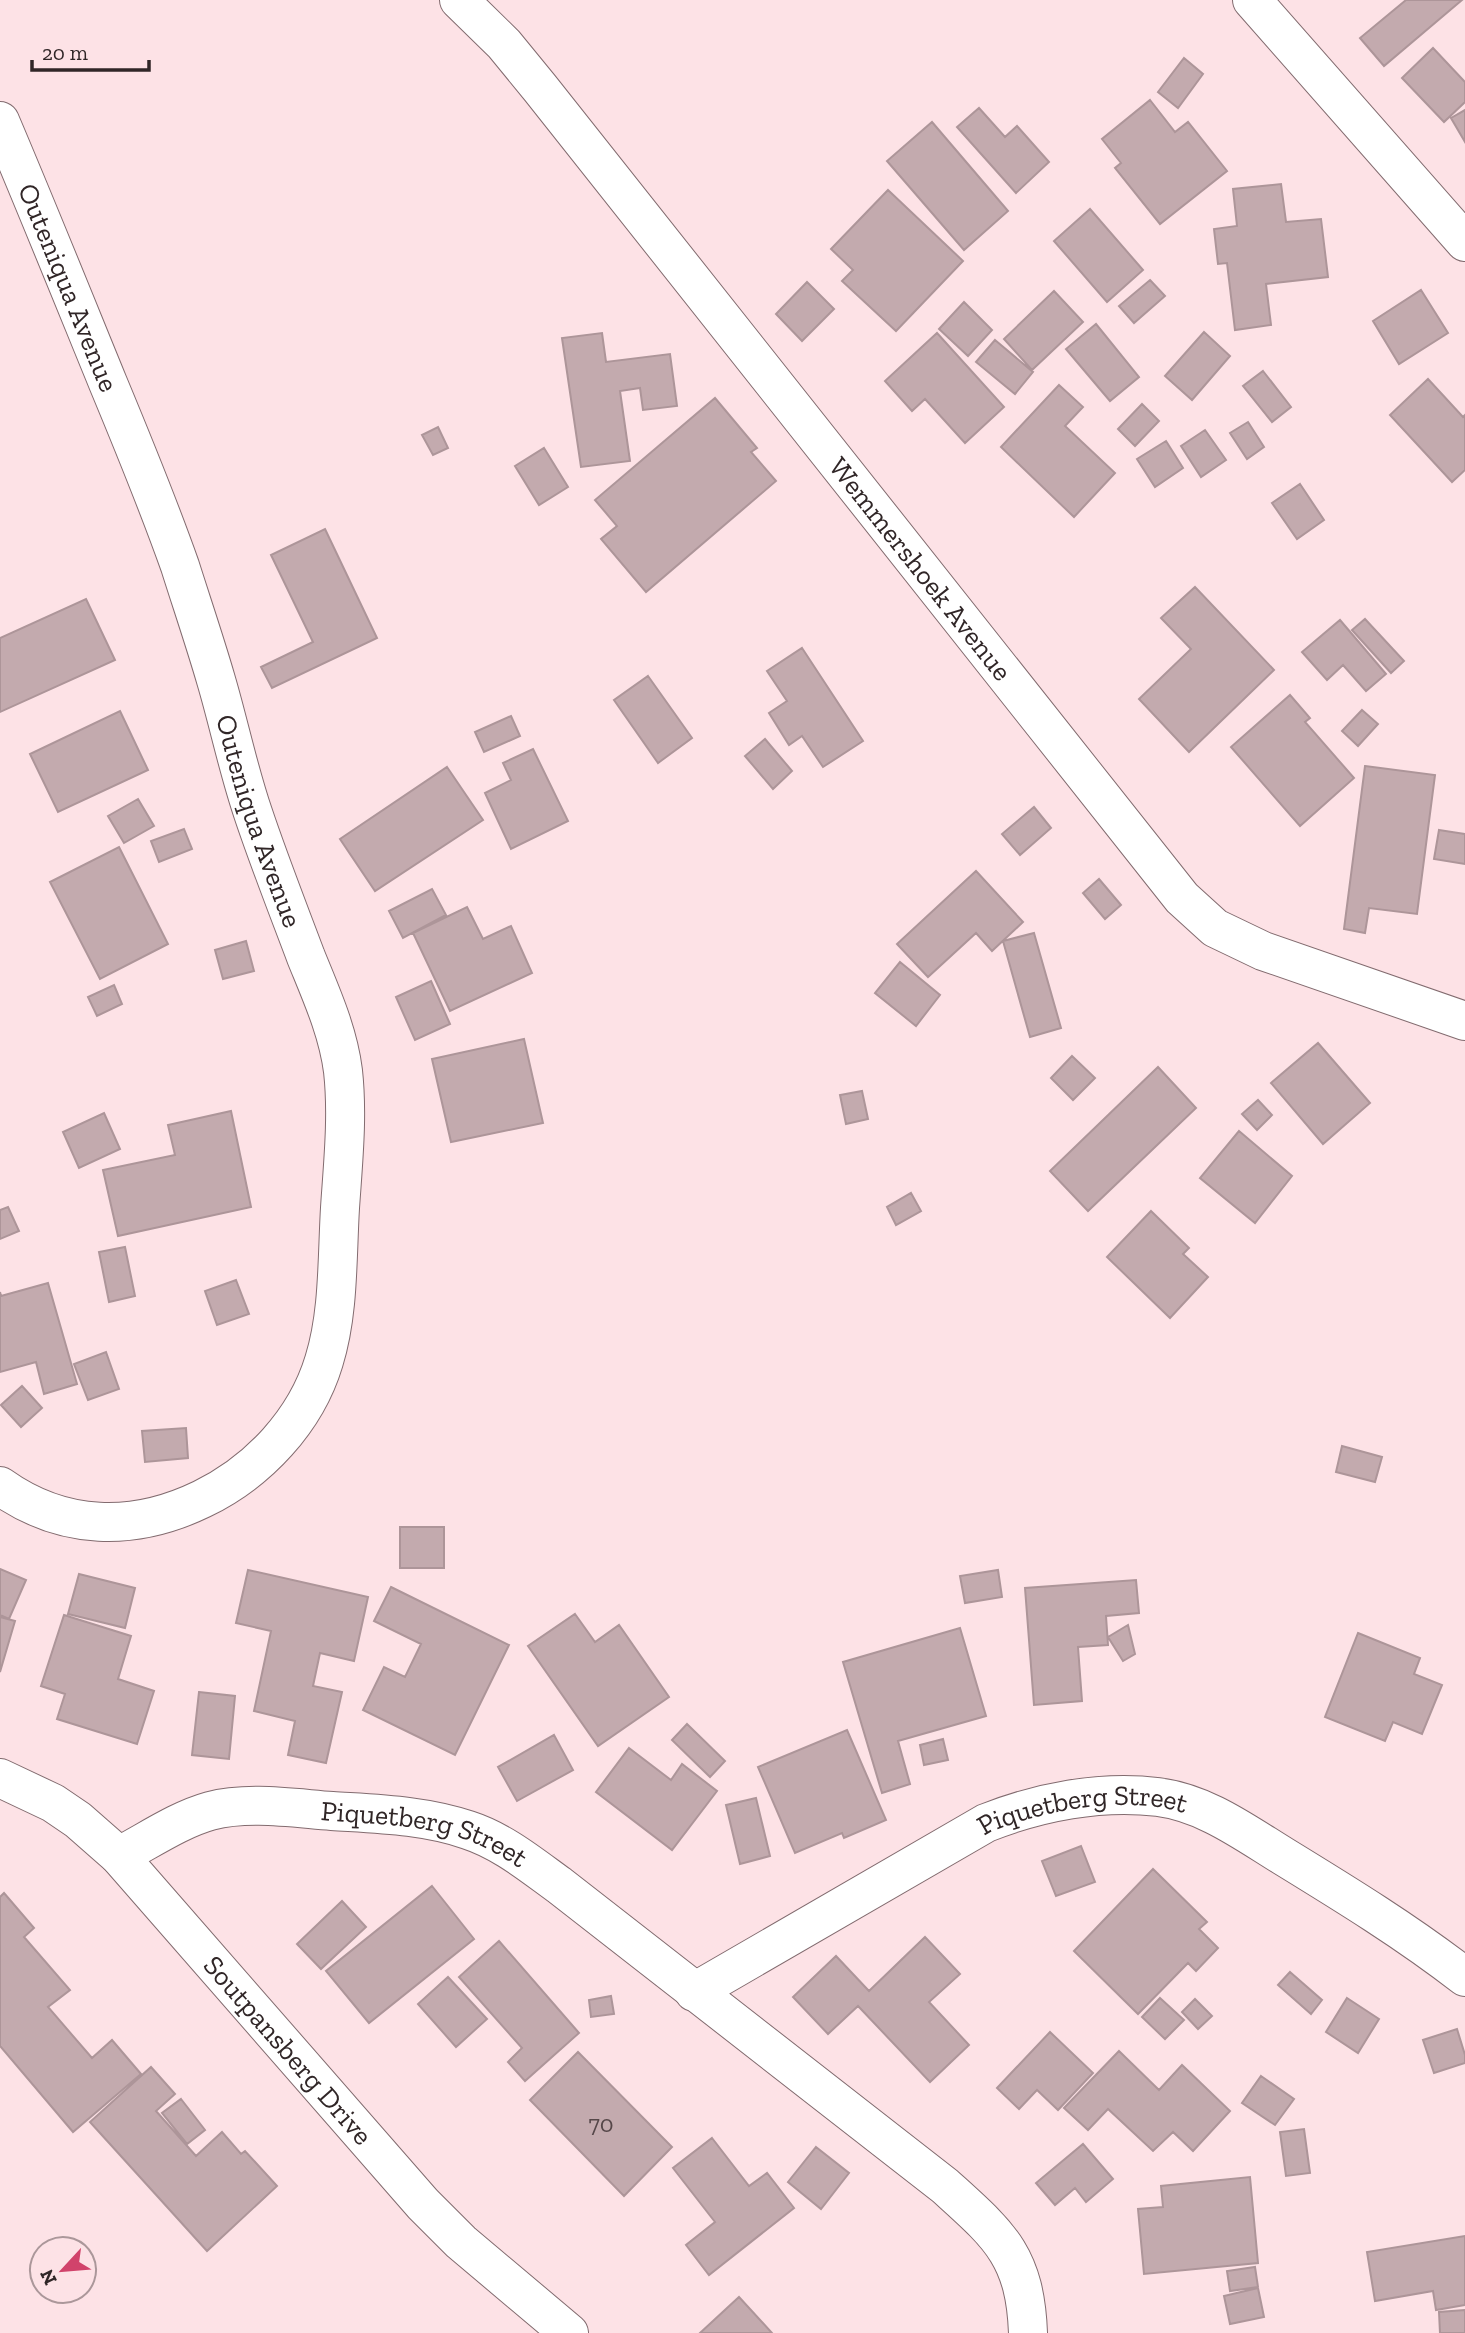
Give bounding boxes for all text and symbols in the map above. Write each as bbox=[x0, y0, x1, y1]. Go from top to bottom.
scale bar bbox=[32, 28, 149, 72]
text: 20 m bbox=[42, 40, 88, 65]
street label: Outeniqua Avenue bbox=[11, 178, 126, 397]
street label: Wemmershoek Avenue bbox=[822, 451, 1019, 687]
street label: Outeniqua Avenue bbox=[209, 711, 309, 932]
street label: Piquetberg Street bbox=[971, 1779, 1192, 1842]
street label: Piquetberg Street bbox=[320, 1794, 534, 1875]
street label: Soutpansberg Drive bbox=[197, 1949, 380, 2152]
house number: 70 bbox=[588, 2109, 614, 2138]
north arrow bbox=[28, 2235, 98, 2305]
text: N bbox=[35, 2266, 62, 2289]

